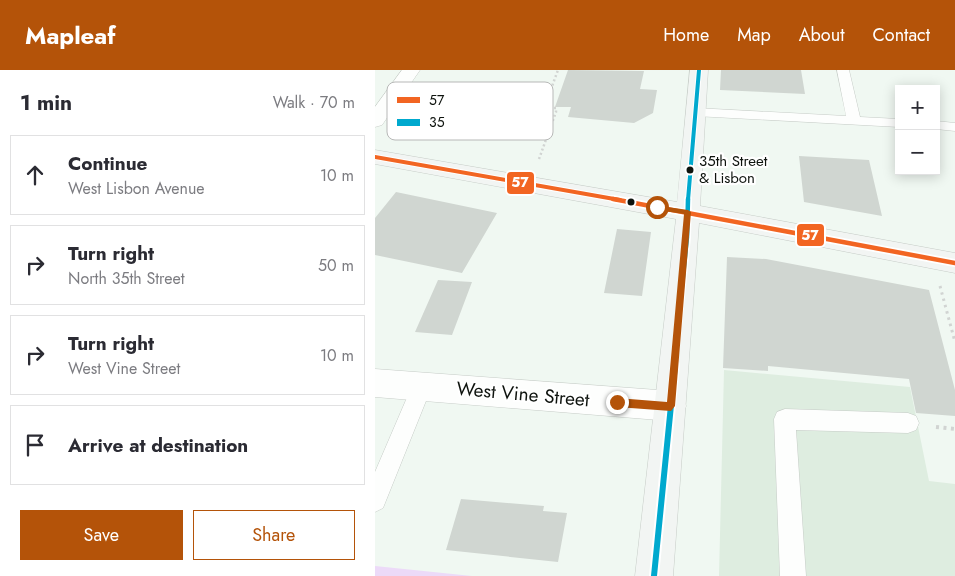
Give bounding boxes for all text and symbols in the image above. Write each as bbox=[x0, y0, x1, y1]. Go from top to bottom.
text: Mapleaf bbox=[25, 18, 116, 53]
text: Home bbox=[663, 22, 709, 48]
text: Map bbox=[737, 22, 771, 48]
text: About bbox=[799, 22, 844, 48]
text: Contact bbox=[872, 22, 930, 48]
legend bbox=[387, 82, 553, 140]
map controls bbox=[895, 85, 940, 175]
button: + bbox=[895, 85, 940, 130]
text: 1 min bbox=[20, 88, 72, 118]
text: 57 bbox=[429, 90, 445, 110]
text: Walk · 70 m bbox=[273, 91, 355, 114]
text: 35 bbox=[429, 112, 445, 132]
button: − bbox=[895, 130, 940, 175]
text: Continue bbox=[68, 150, 147, 177]
place label: 35th Street & Lisbon bbox=[699, 150, 768, 189]
icon: ahead bbox=[21, 161, 49, 189]
text: 10 m bbox=[320, 164, 354, 187]
marker: 35th Street & Lisbon bbox=[685, 165, 695, 175]
line badge: 57 bbox=[506, 171, 535, 195]
text: 57 bbox=[511, 172, 529, 192]
text: West Lisbon Avenue bbox=[68, 177, 205, 200]
route start bbox=[646, 196, 669, 219]
unlabelled marker bbox=[626, 197, 636, 207]
line badge: 57 bbox=[796, 223, 825, 247]
text: 57 bbox=[801, 225, 819, 245]
text: Turn right bbox=[68, 240, 154, 267]
icon: right bbox=[21, 251, 49, 279]
text: 50 m bbox=[318, 254, 354, 277]
text: North 35th Street bbox=[68, 267, 185, 290]
text: Turn right bbox=[68, 330, 154, 357]
icon: right bbox=[21, 341, 49, 369]
text: 10 m bbox=[320, 344, 354, 367]
text: West Vine Street bbox=[68, 357, 180, 380]
street label: West Vine Street bbox=[455, 375, 591, 413]
route end bbox=[606, 391, 629, 414]
icon: arrive bbox=[21, 431, 49, 459]
text: Arrive at destination bbox=[68, 432, 248, 459]
button: Save bbox=[20, 510, 183, 560]
button: Share bbox=[193, 510, 355, 560]

